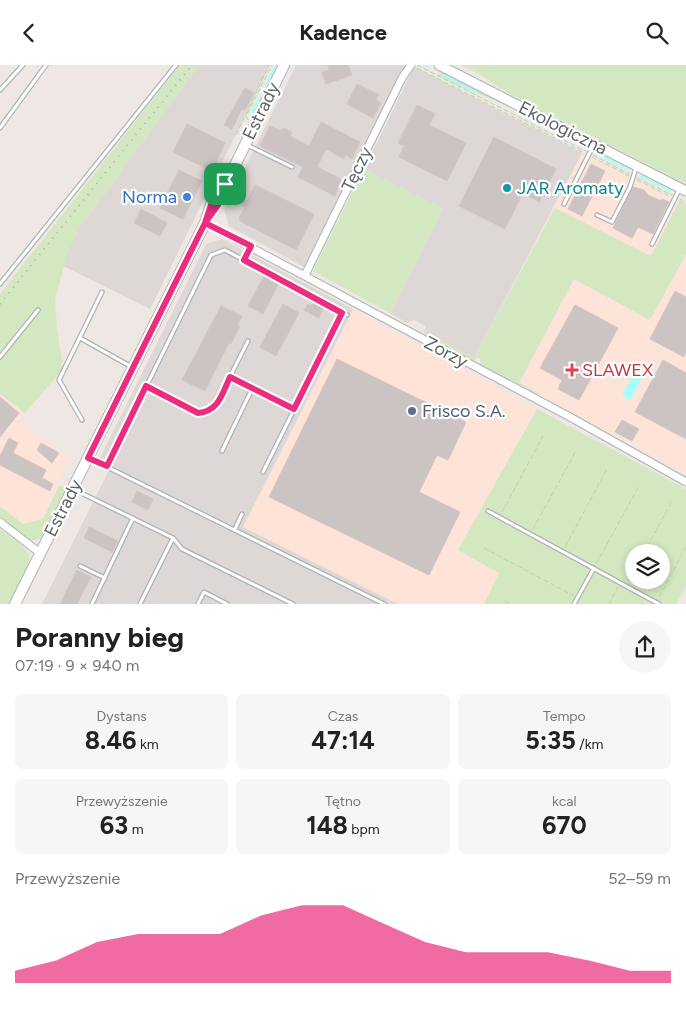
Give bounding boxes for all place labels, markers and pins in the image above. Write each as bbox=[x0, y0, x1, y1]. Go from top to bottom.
pin bbox=[204, 163, 246, 205]
place label: JAR Aromaty bbox=[517, 177, 624, 199]
marker: JAR Aromaty bbox=[501, 182, 513, 194]
place label: Norma bbox=[122, 186, 177, 208]
marker: Norma bbox=[181, 191, 193, 203]
place label: SLAWEX bbox=[582, 359, 653, 381]
marker: SLAWEX bbox=[566, 364, 578, 376]
place label: Frisco S.A. bbox=[422, 400, 506, 422]
marker: Frisco S.A. bbox=[406, 405, 418, 417]

